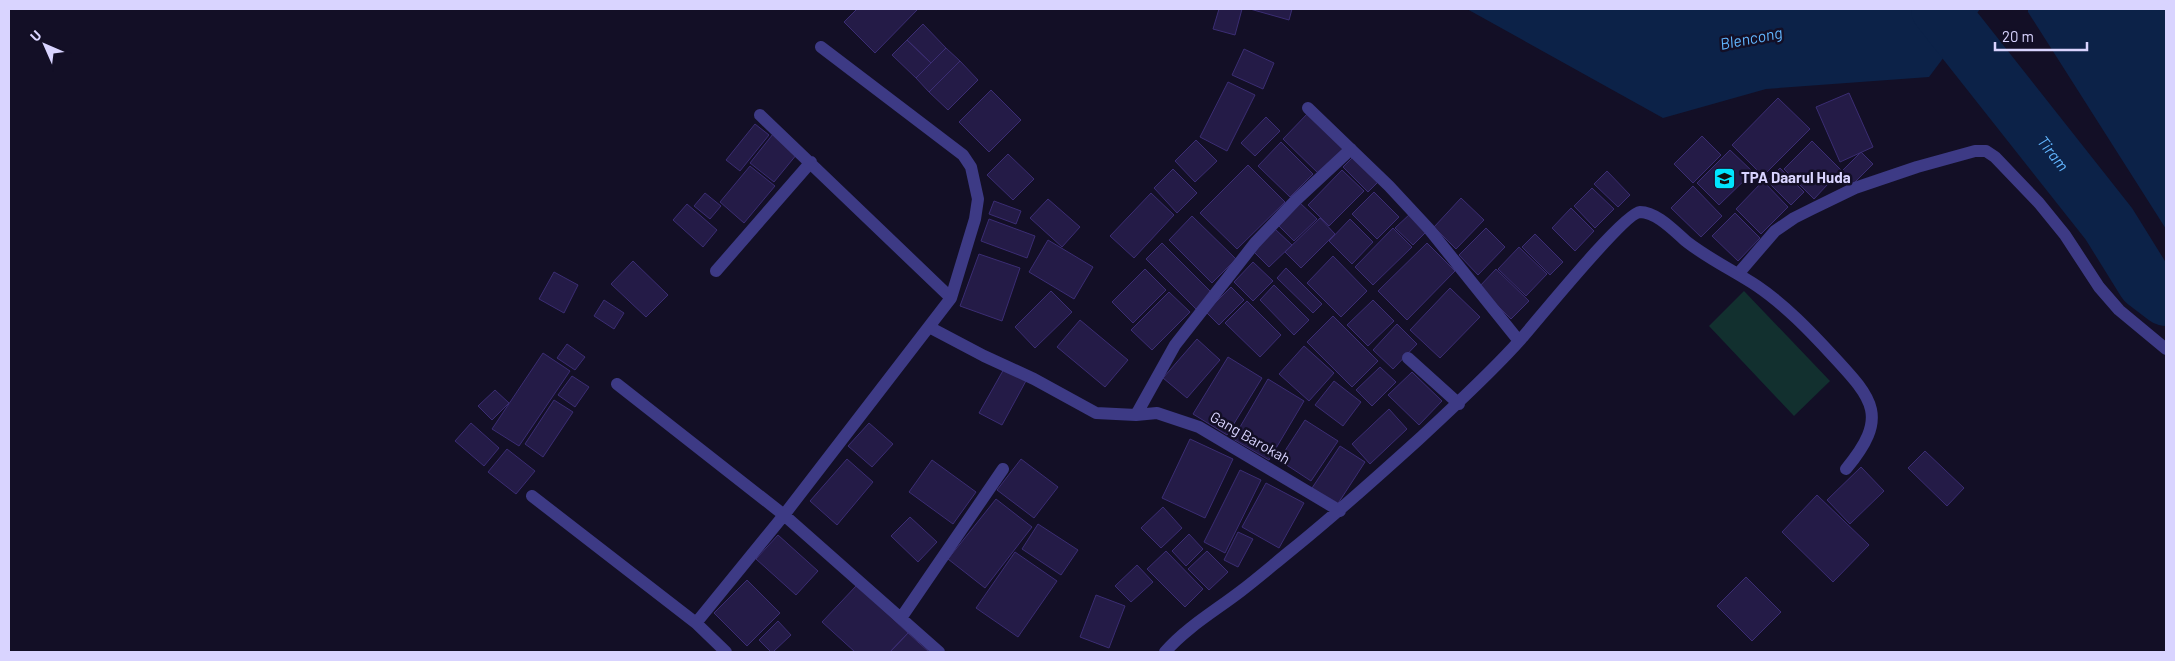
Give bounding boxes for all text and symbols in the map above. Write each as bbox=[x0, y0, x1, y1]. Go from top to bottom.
north arrow bbox=[20, 20, 70, 70]
scale bar bbox=[1995, 20, 2088, 52]
water label: Blencong bbox=[1718, 22, 1784, 53]
text: U bbox=[26, 26, 45, 45]
text: 20 m bbox=[2002, 27, 2034, 45]
water label: Tiram bbox=[2034, 132, 2073, 174]
school or university icon: TPA Daarul Huda bbox=[1713, 166, 1737, 190]
place label: TPA Daarul Huda bbox=[1741, 168, 1851, 186]
street label: Gang Barokah bbox=[1207, 407, 1294, 467]

